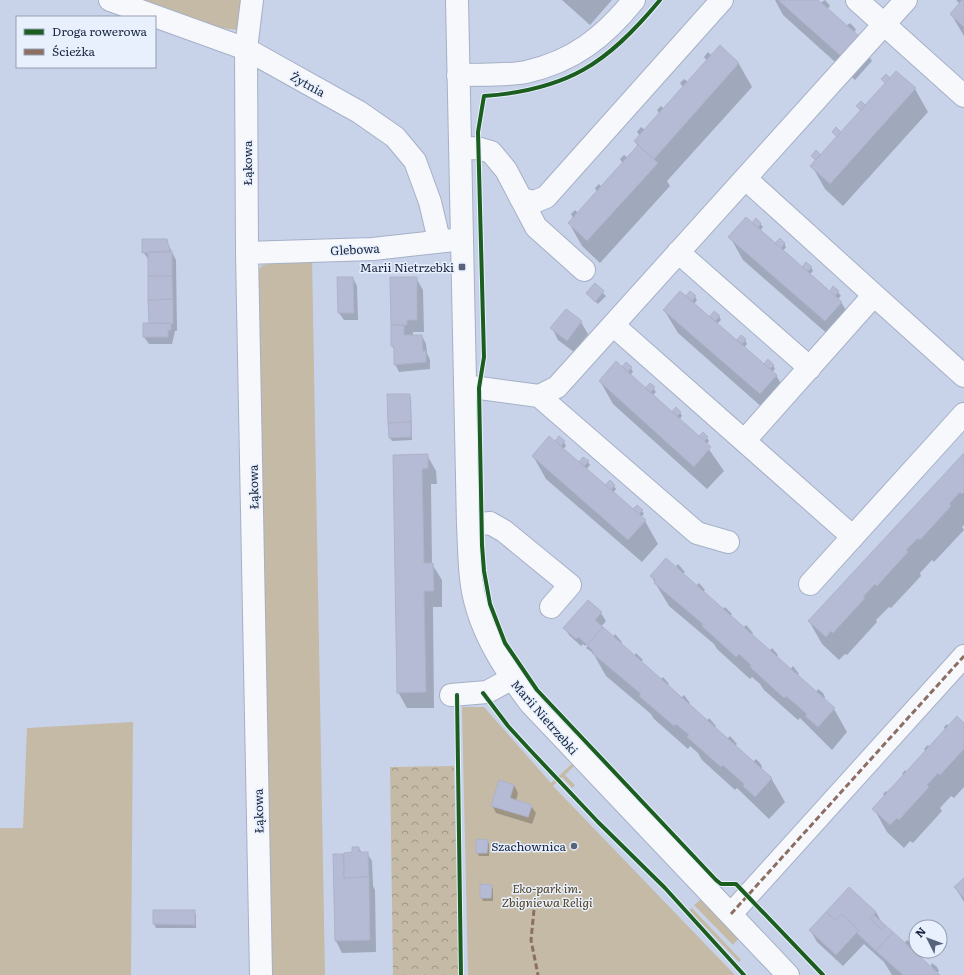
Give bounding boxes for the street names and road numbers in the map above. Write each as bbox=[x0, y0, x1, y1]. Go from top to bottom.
street label: Żytnia bbox=[287, 67, 329, 101]
street label: Łąkowa bbox=[238, 140, 256, 185]
street label: Glebowa bbox=[330, 239, 381, 259]
street label: Łąkowa bbox=[244, 464, 262, 510]
street label: Marii Nietrzebki bbox=[507, 676, 583, 758]
street label: Łąkowa bbox=[249, 788, 267, 834]

